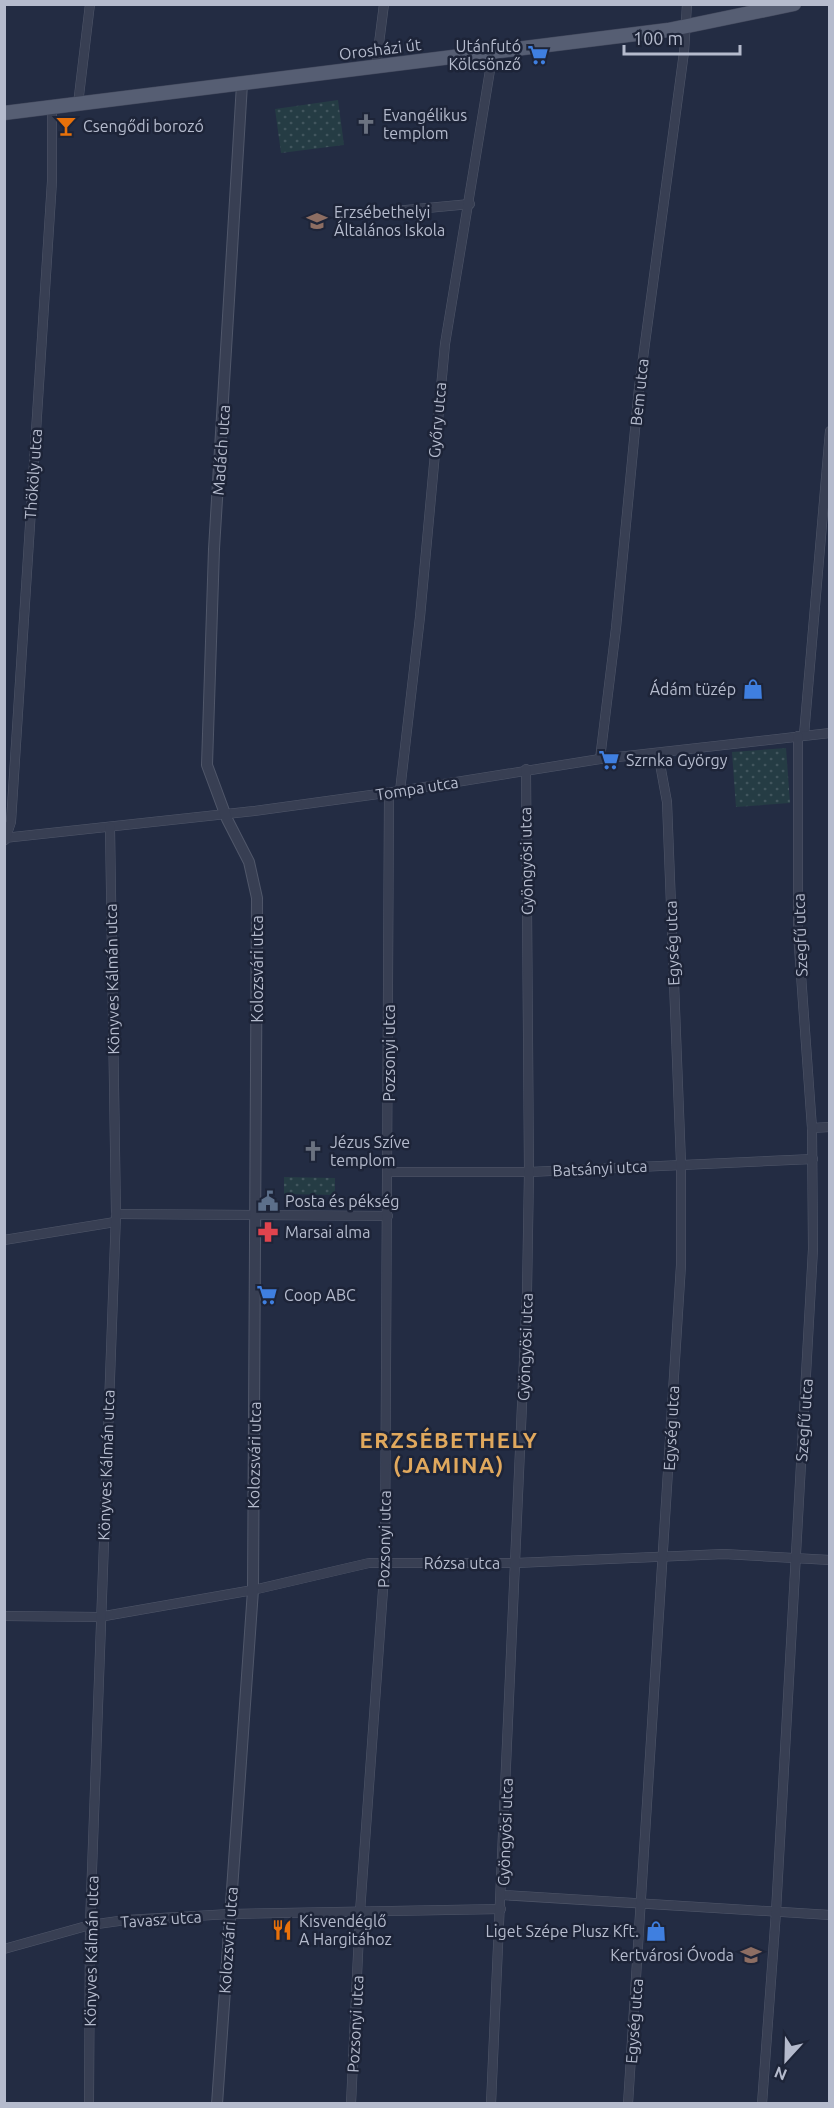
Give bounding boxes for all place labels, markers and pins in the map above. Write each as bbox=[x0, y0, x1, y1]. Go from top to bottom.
place label: Utánfutó Kölcsönző bbox=[448, 37, 521, 73]
supermarket icon: Utánfutó Kölcsönző bbox=[526, 43, 550, 67]
place label: Evangélikus templom bbox=[383, 106, 467, 142]
church icon: Evangélikus templom bbox=[354, 112, 378, 136]
bar icon: Csengődi borozó bbox=[54, 114, 78, 138]
place label: Csengődi borozó bbox=[83, 117, 204, 135]
place label: Erzsébethelyi Általános Iskola bbox=[334, 203, 445, 239]
school or university icon: Erzsébethelyi Általános Iskola bbox=[305, 209, 329, 233]
shop icon: Ádám tüzép bbox=[741, 677, 765, 701]
place label: Ádám tüzép bbox=[650, 678, 736, 698]
supermarket icon: Szrnka György bbox=[597, 748, 621, 772]
place label: Szrnka György bbox=[626, 751, 728, 769]
place label: Jézus Szíve templom bbox=[330, 1133, 410, 1169]
church icon: Jézus Szíve templom bbox=[301, 1139, 325, 1163]
public building icon: Posta és pékség bbox=[256, 1189, 280, 1213]
place label: Posta és pékség bbox=[285, 1192, 400, 1210]
pharmacy icon: Marsai alma bbox=[256, 1220, 280, 1244]
place label: Marsai alma bbox=[285, 1223, 370, 1241]
supermarket icon: Coop ABC bbox=[255, 1283, 279, 1307]
place label: Coop ABC bbox=[284, 1286, 356, 1304]
place label: Kisvendéglő A Hargitához bbox=[299, 1912, 392, 1948]
restaurant icon: Kisvendéglő A Hargitához bbox=[270, 1918, 294, 1942]
shop icon: Liget Szépe Plusz Kft. bbox=[644, 1919, 668, 1943]
place label: Liget Szépe Plusz Kft. bbox=[486, 1922, 639, 1940]
school or university icon: Kertvárosi Óvoda bbox=[739, 1943, 763, 1967]
place label: Kertvárosi Óvoda bbox=[610, 1945, 734, 1964]

